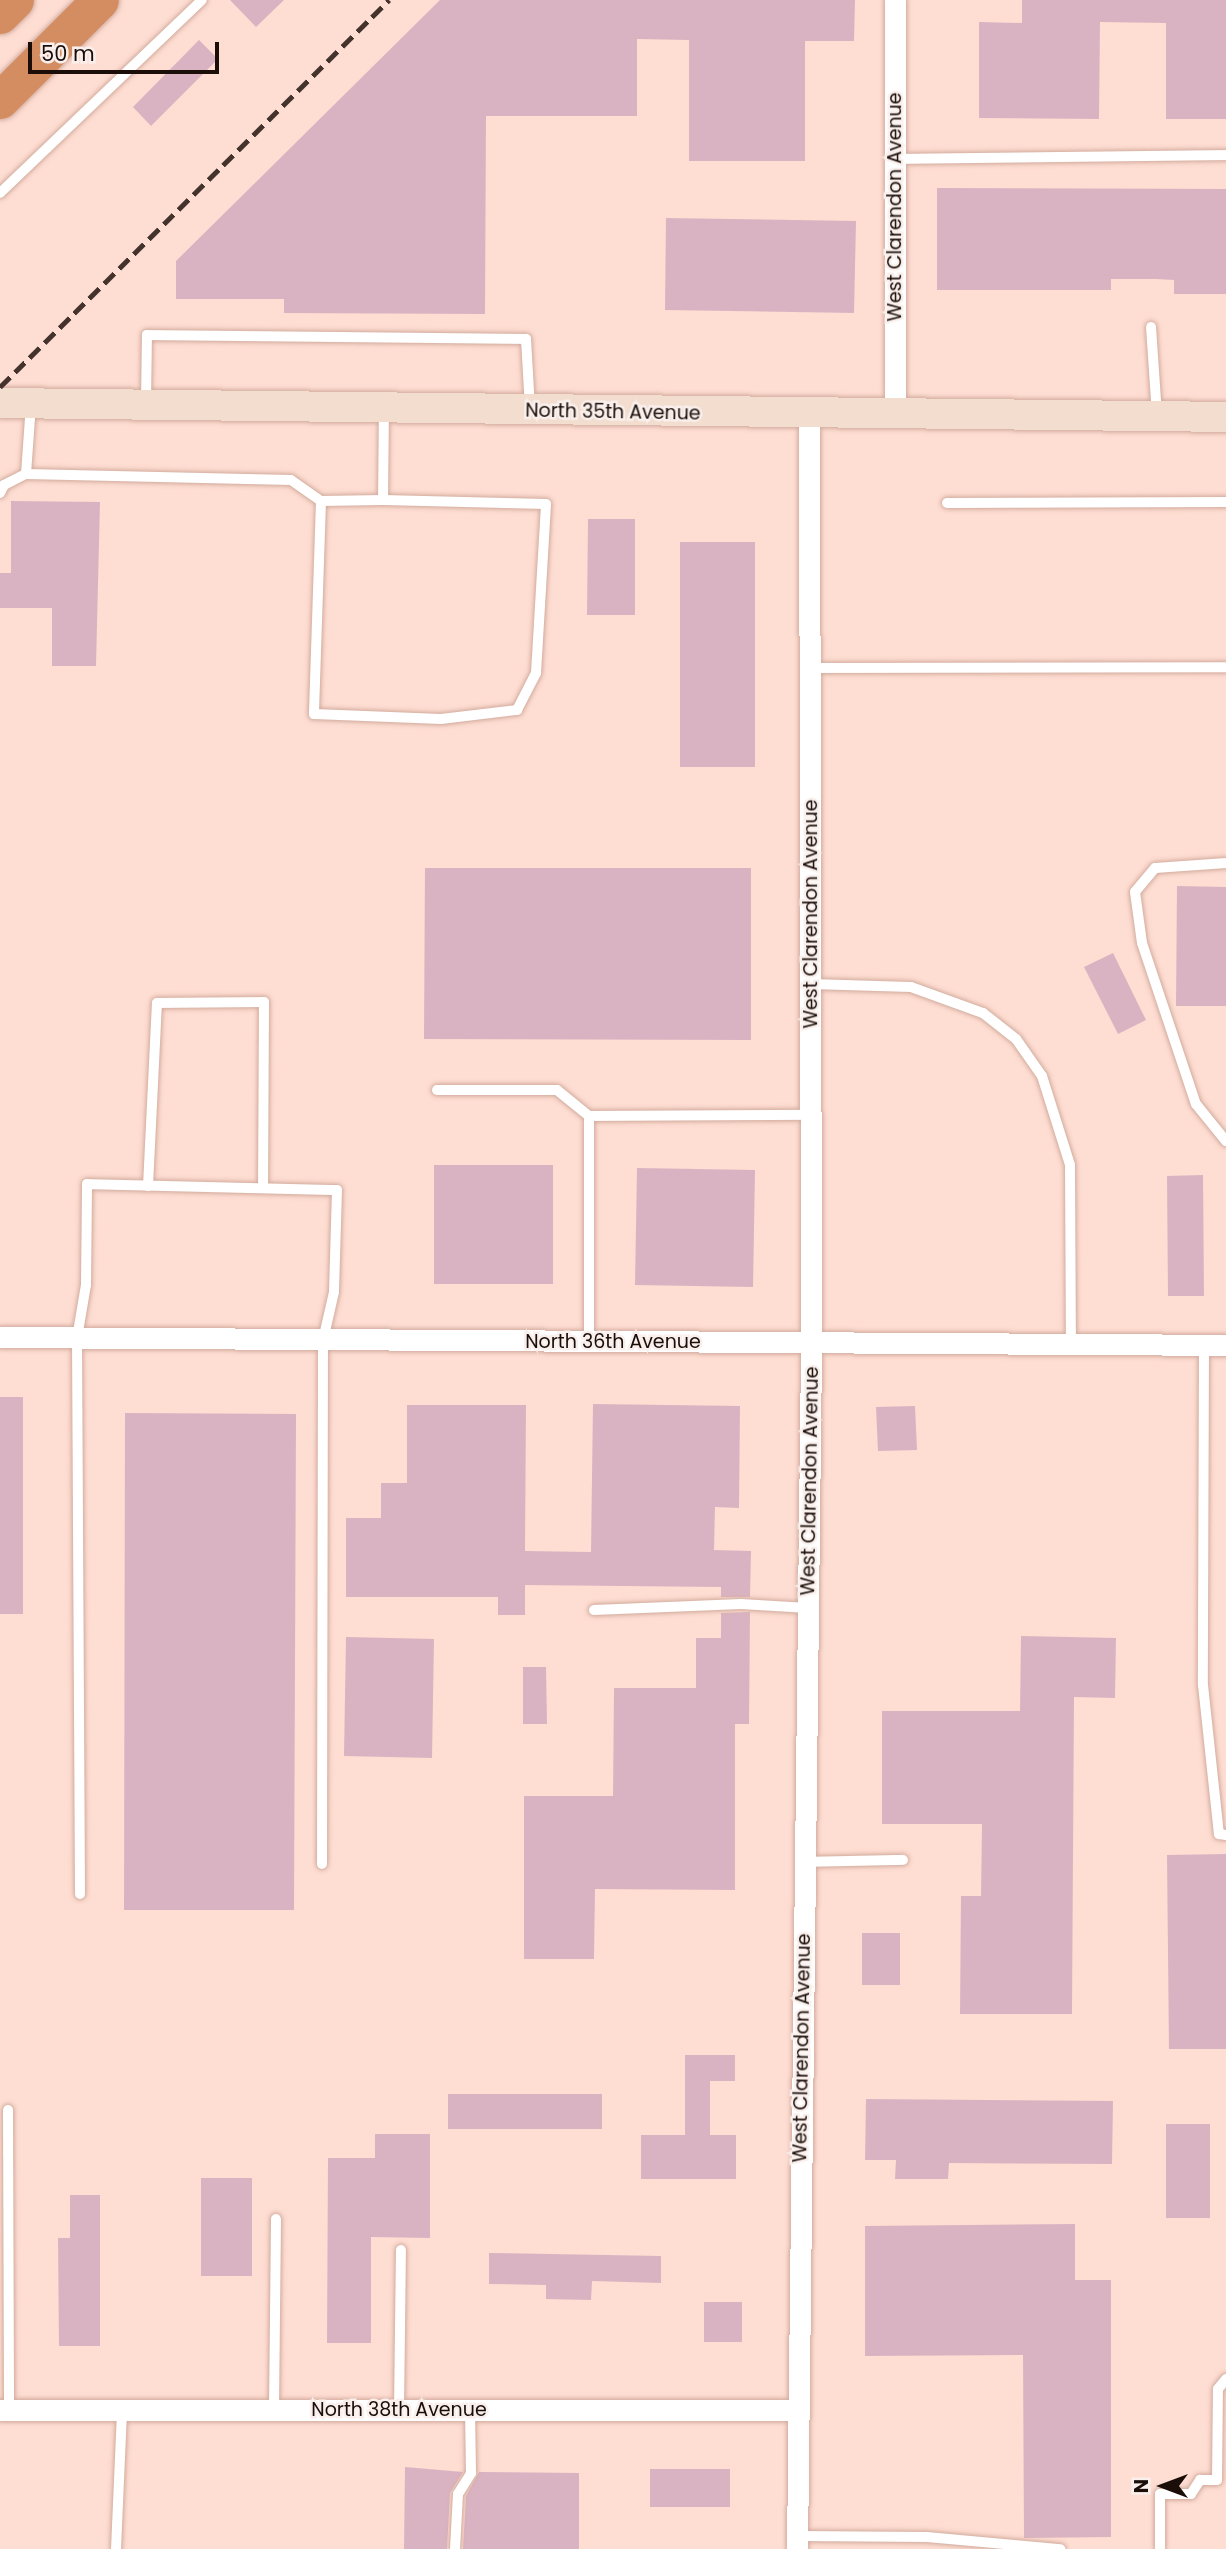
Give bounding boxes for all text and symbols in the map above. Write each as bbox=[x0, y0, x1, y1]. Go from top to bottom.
scale bar bbox=[32, 28, 222, 72]
text: 50 m bbox=[41, 39, 95, 68]
street label: West Clarendon Avenue bbox=[884, 92, 906, 322]
street label: North 35th Avenue bbox=[525, 399, 701, 425]
street label: West Clarendon Avenue bbox=[800, 799, 822, 1029]
street label: North 36th Avenue bbox=[525, 1331, 701, 1353]
street label: West Clarendon Avenue bbox=[797, 1366, 823, 1596]
street label: West Clarendon Avenue bbox=[789, 1933, 815, 2163]
street label: North 38th Avenue bbox=[311, 2399, 487, 2421]
north arrow bbox=[1128, 2451, 1198, 2521]
text: N bbox=[1128, 2479, 1155, 2493]

